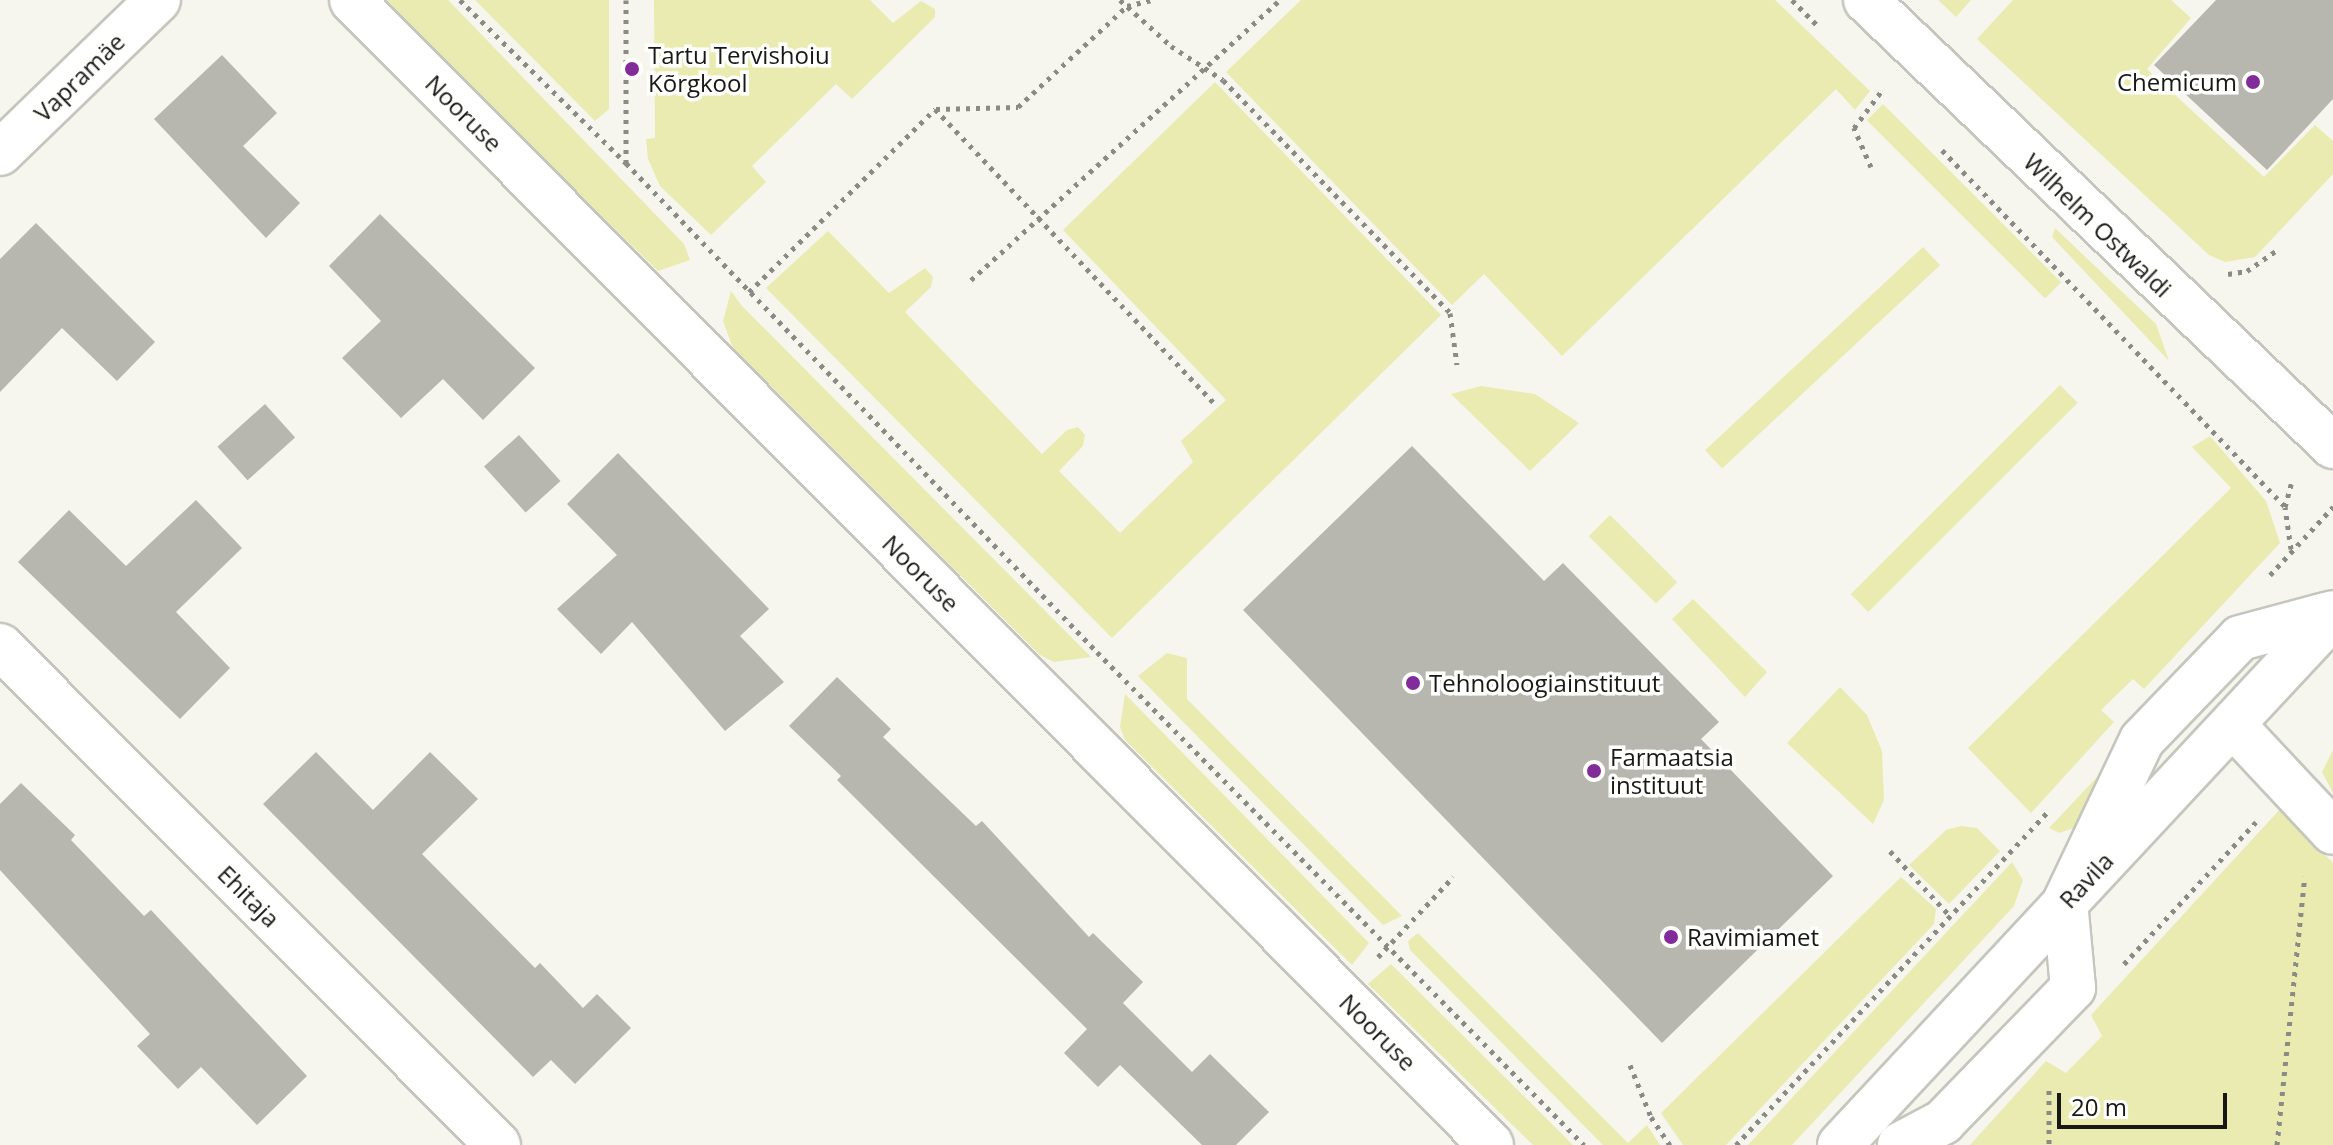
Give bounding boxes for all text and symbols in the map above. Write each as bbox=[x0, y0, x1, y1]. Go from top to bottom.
street label: Vapramäe bbox=[28, 27, 130, 127]
place label: Tartu Tervishoiu Kõrgkool bbox=[648, 41, 830, 97]
marker: Tartu Tervishoiu Kõrgkool bbox=[623, 60, 641, 78]
place label: Chemicum bbox=[2117, 68, 2237, 96]
street label: Nooruse bbox=[420, 69, 508, 157]
marker: Chemicum bbox=[2244, 73, 2262, 91]
street label: Wilhelm Ostwaldi bbox=[2018, 147, 2178, 303]
street label: Nooruse bbox=[877, 529, 965, 617]
place label: Tehnoloogiainstituut bbox=[1429, 669, 1660, 697]
marker: Tehnoloogiainstituut bbox=[1404, 674, 1422, 692]
place label: Farmaatsia instituut bbox=[1610, 743, 1734, 799]
marker: Farmaatsia instituut bbox=[1585, 762, 1603, 780]
street label: Ravila bbox=[2053, 846, 2119, 914]
street label: Ehitaja bbox=[212, 859, 286, 933]
place label: Ravimiamet bbox=[1687, 923, 1819, 951]
marker: Ravimiamet bbox=[1662, 928, 1680, 946]
street label: Nooruse bbox=[1334, 988, 1422, 1076]
scale bar bbox=[2061, 1077, 2231, 1127]
text: 20 m bbox=[2071, 1090, 2127, 1123]

